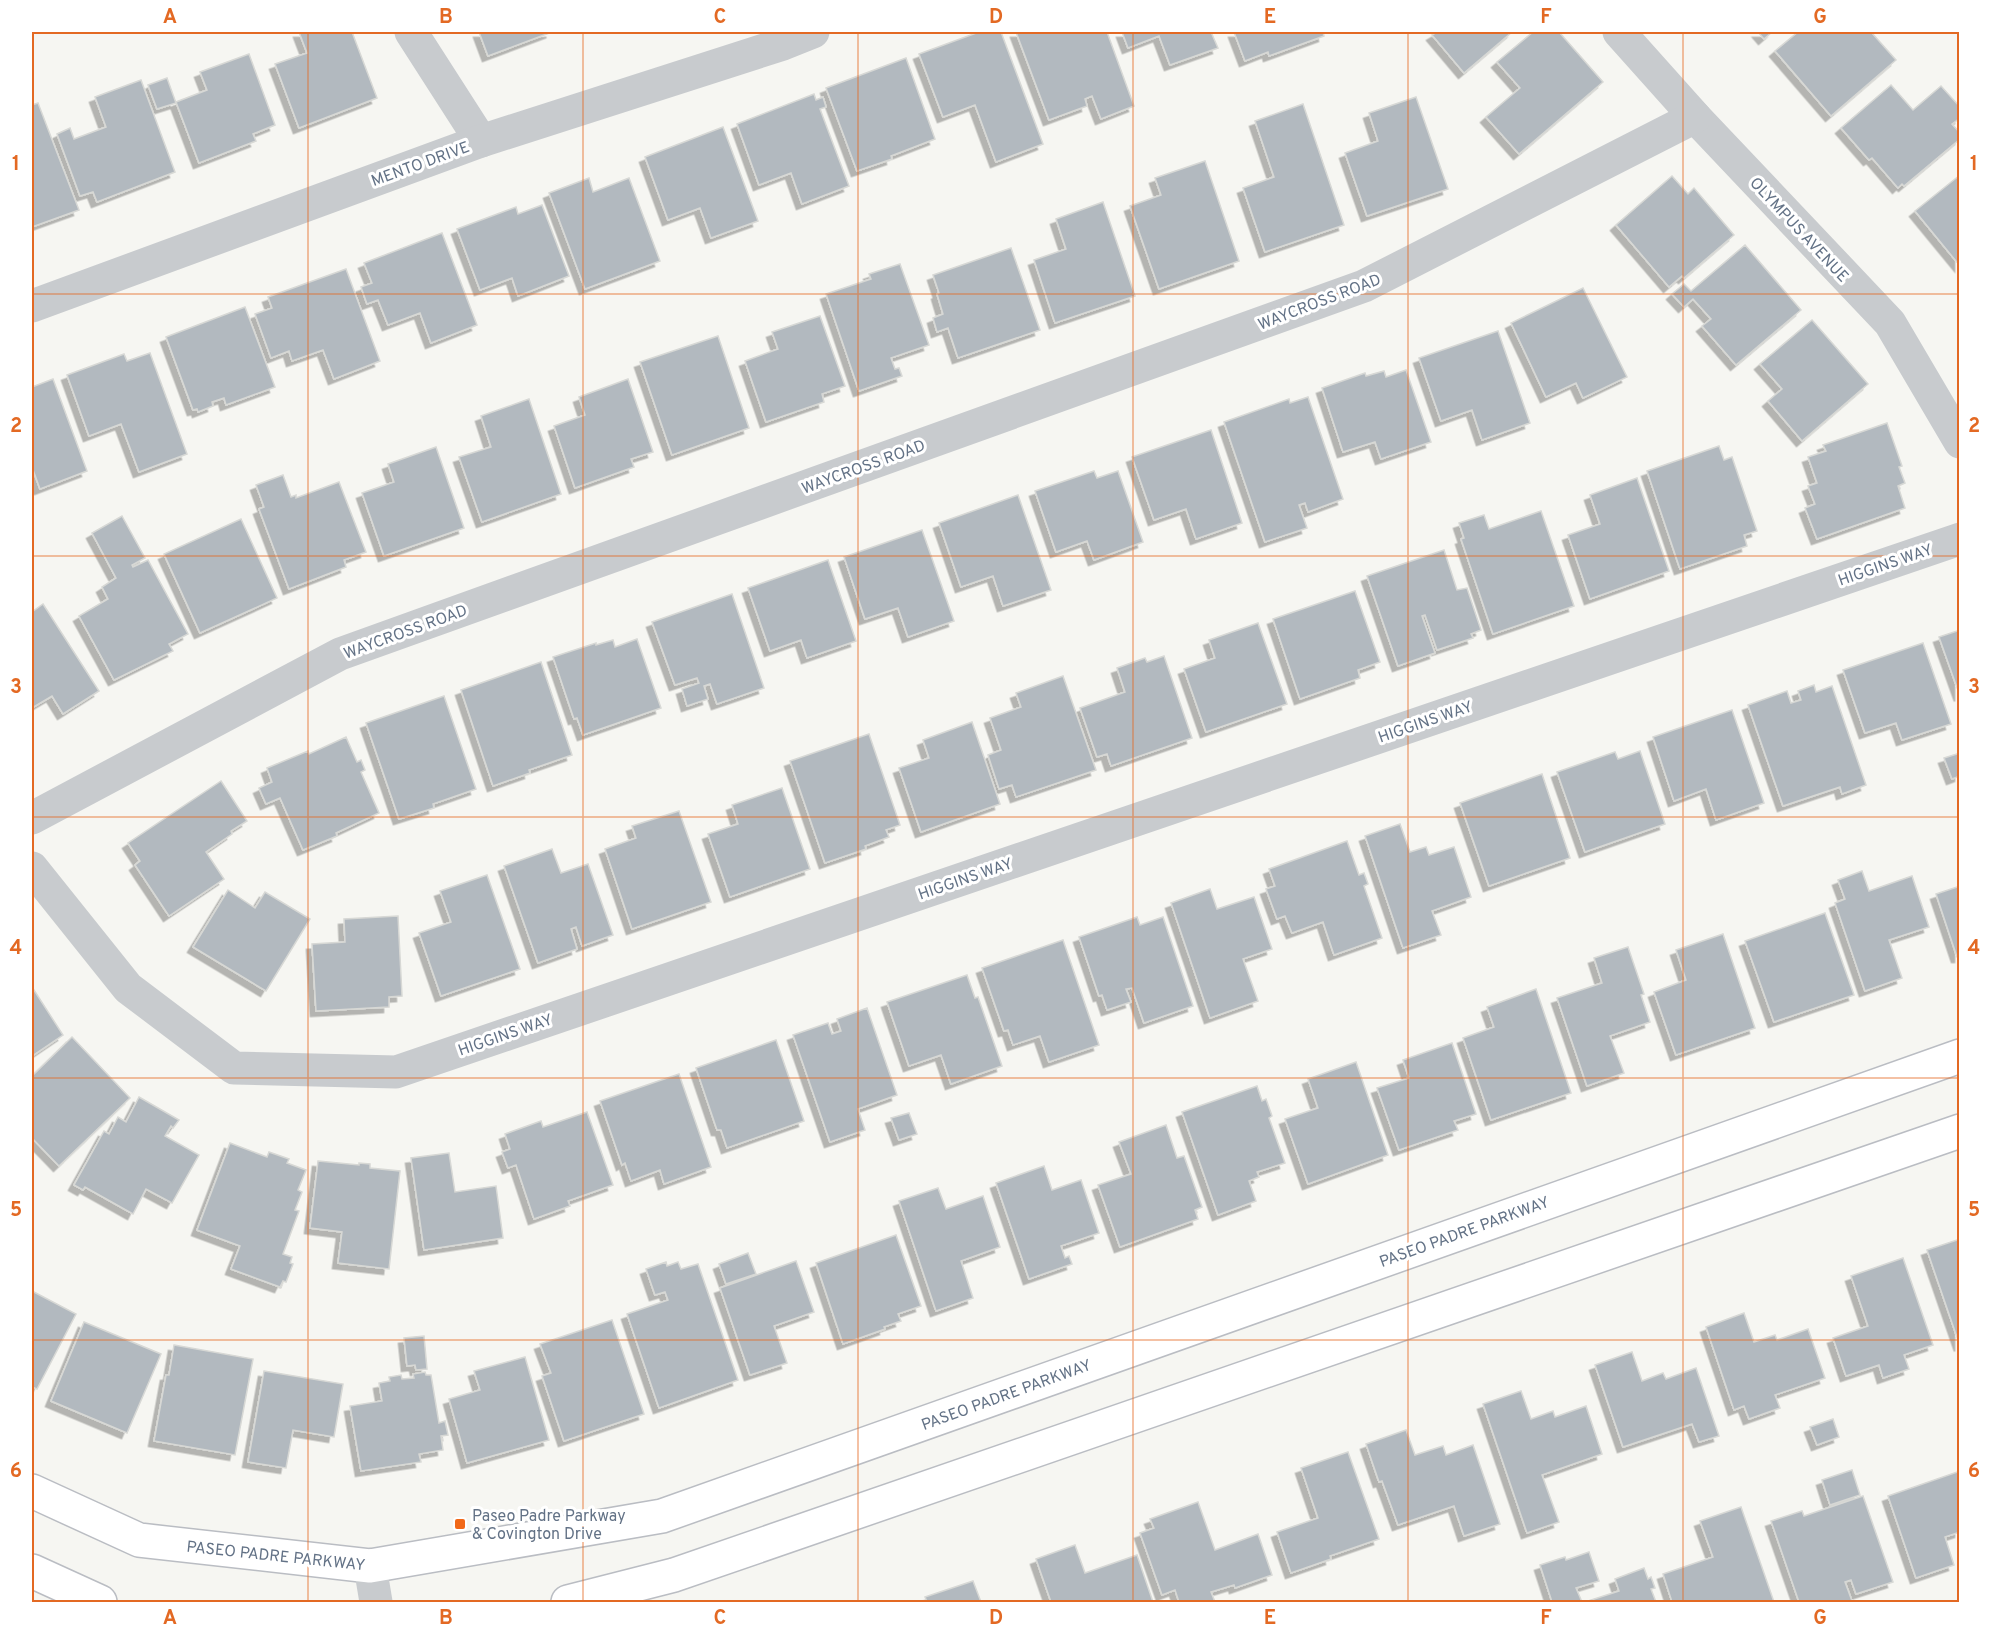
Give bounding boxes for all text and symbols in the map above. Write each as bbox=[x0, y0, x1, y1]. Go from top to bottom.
text: A bbox=[163, 5, 177, 31]
text: B bbox=[439, 5, 453, 31]
text: C bbox=[714, 5, 726, 31]
text: D bbox=[989, 5, 1003, 31]
text: E bbox=[1264, 5, 1276, 31]
text: F bbox=[1540, 5, 1552, 31]
text: G bbox=[1813, 5, 1827, 31]
street label: MENTO DRIVE bbox=[369, 138, 473, 192]
text: 1 bbox=[12, 152, 20, 178]
text: 1 bbox=[1970, 152, 1978, 178]
street label: OLYMPUS AVENUE bbox=[1745, 174, 1852, 287]
street label: WAYCROSS ROAD bbox=[1255, 270, 1384, 336]
text: 2 bbox=[10, 414, 22, 440]
text: 2 bbox=[1968, 414, 1980, 440]
street label: WAYCROSS ROAD bbox=[799, 436, 928, 500]
street label: HIGGINS WAY bbox=[1836, 540, 1936, 591]
street label: WAYCROSS ROAD bbox=[341, 601, 470, 665]
text: 3 bbox=[10, 675, 22, 701]
text: 3 bbox=[1968, 675, 1980, 701]
street label: HIGGINS WAY bbox=[1376, 697, 1476, 748]
street label: HIGGINS WAY bbox=[916, 854, 1016, 905]
text: 4 bbox=[10, 936, 22, 962]
text: 4 bbox=[1968, 936, 1980, 962]
street label: HIGGINS WAY bbox=[456, 1010, 556, 1061]
street label: PASEO PADRE PARKWAY bbox=[1377, 1193, 1552, 1273]
text: 5 bbox=[10, 1198, 22, 1224]
text: 5 bbox=[1968, 1198, 1980, 1224]
street label: PASEO PADRE PARKWAY bbox=[919, 1356, 1094, 1436]
text: 6 bbox=[10, 1459, 22, 1485]
text: 6 bbox=[1968, 1459, 1980, 1485]
place label: Paseo Padre Parkway & Covington Drive bbox=[472, 1507, 626, 1545]
marker: Paseo Padre Parkway & Covington Drive bbox=[453, 1517, 467, 1531]
street label: PASEO PADRE PARKWAY bbox=[185, 1538, 366, 1576]
text: A bbox=[163, 1606, 177, 1632]
text: B bbox=[439, 1606, 453, 1632]
text: C bbox=[714, 1606, 726, 1632]
text: D bbox=[989, 1606, 1003, 1632]
text: E bbox=[1264, 1606, 1276, 1632]
text: F bbox=[1540, 1606, 1552, 1632]
text: G bbox=[1813, 1606, 1827, 1632]

